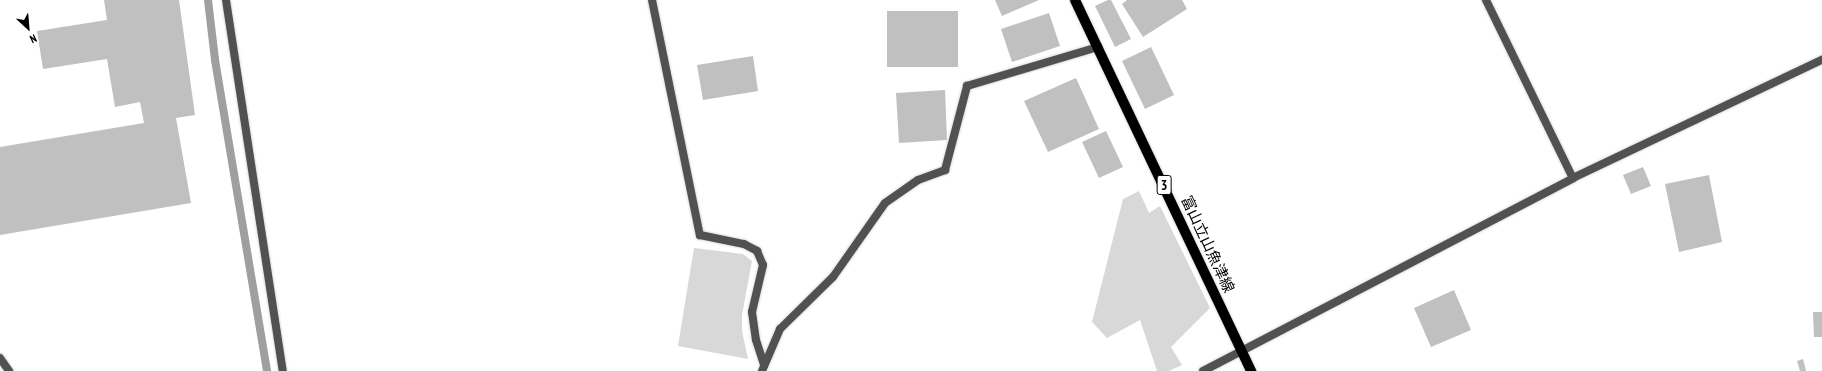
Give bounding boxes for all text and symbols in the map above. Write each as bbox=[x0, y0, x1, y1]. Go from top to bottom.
north arrow bbox=[8, 8, 48, 48]
text: N bbox=[28, 31, 39, 46]
road number: 3 bbox=[1156, 173, 1172, 197]
street label: 富山立山魚津線 bbox=[1178, 193, 1238, 295]

